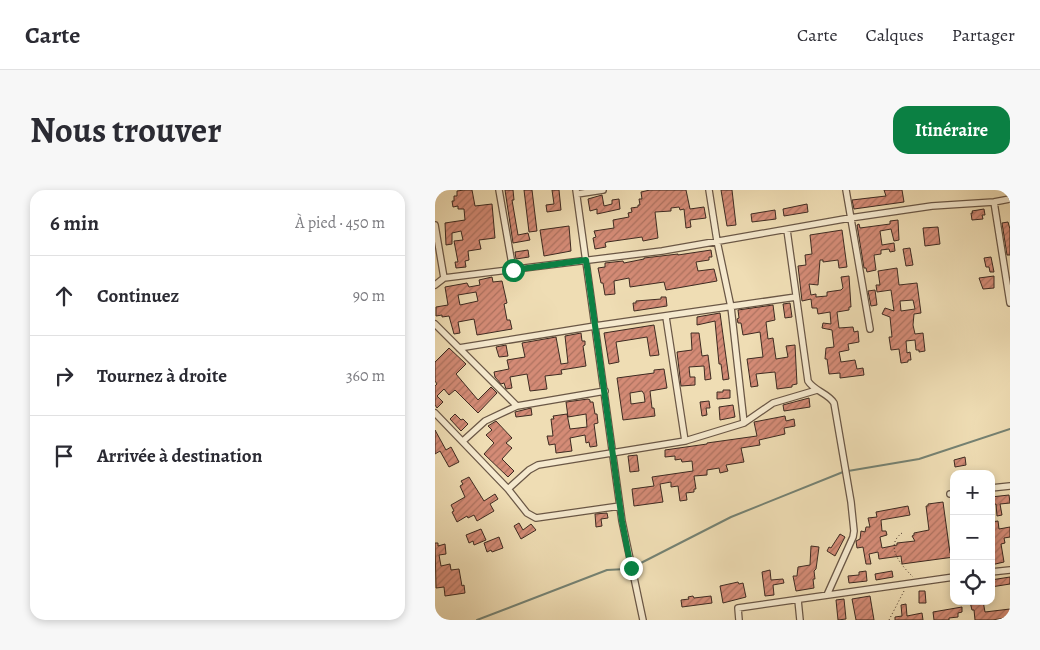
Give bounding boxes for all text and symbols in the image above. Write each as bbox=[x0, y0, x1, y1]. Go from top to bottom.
text: Carte bbox=[25, 19, 80, 51]
text: Carte bbox=[797, 23, 837, 47]
text: Calques bbox=[865, 23, 924, 47]
text: Partager bbox=[952, 23, 1015, 47]
text: Nous trouver bbox=[30, 106, 222, 154]
button: Itinéraire bbox=[893, 106, 1010, 154]
text: 6 min bbox=[50, 209, 99, 237]
text: À pied · 450 m bbox=[295, 212, 385, 234]
route start bbox=[502, 259, 525, 282]
icon: ahead bbox=[50, 282, 78, 310]
text: Continuez bbox=[97, 283, 179, 309]
text: 90 m bbox=[353, 285, 385, 307]
icon: right bbox=[50, 362, 78, 390]
text: Tournez à droite bbox=[97, 363, 227, 389]
text: 360 m bbox=[346, 365, 385, 387]
icon: arrive bbox=[50, 442, 78, 470]
text: Arrivée à destination bbox=[97, 443, 262, 469]
map controls bbox=[950, 470, 995, 605]
button: + bbox=[950, 470, 995, 515]
button: − bbox=[950, 515, 995, 560]
route end bbox=[620, 557, 643, 580]
button: locate bbox=[950, 560, 995, 605]

